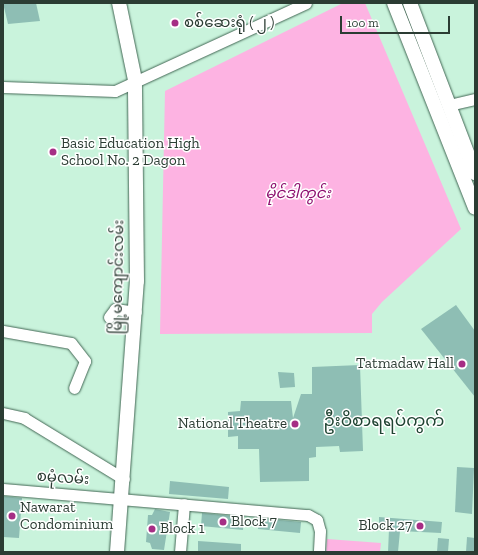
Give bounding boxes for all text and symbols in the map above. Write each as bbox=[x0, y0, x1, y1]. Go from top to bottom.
scale bar bbox=[342, 8, 452, 34]
place label: စစ်ဆေးရုံ ( ၂ ) bbox=[184, 14, 274, 32]
text: 100 m bbox=[347, 16, 379, 30]
marker: စစ်ဆေးရုံ ( ၂ ) bbox=[169, 17, 181, 29]
place label: Basic Education High School No. 2 Dagon bbox=[61, 134, 200, 169]
marker: Basic Education High School No. 2 Dagon bbox=[48, 147, 58, 157]
park label: မိုင်ဒါကွင်း bbox=[265, 185, 331, 203]
street label: မြို့မကျောင်းလမ်း bbox=[108, 219, 128, 335]
place label: Tatmadaw Hall bbox=[356, 355, 454, 373]
marker: Tatmadaw Hall bbox=[457, 359, 467, 369]
district label: ဦးဝိစာရရပ်ကွက် bbox=[324, 411, 444, 431]
place label: National Theatre bbox=[177, 415, 287, 433]
marker: National Theatre bbox=[290, 419, 300, 429]
street label: စမုံလမ်း bbox=[36, 467, 90, 489]
place label: Nawarat Condominium bbox=[20, 498, 113, 533]
marker: Nawarat Condominium bbox=[7, 511, 17, 521]
place label: Block 7 bbox=[231, 513, 277, 531]
marker: Block 7 bbox=[218, 517, 228, 527]
place label: Block 27 bbox=[358, 517, 412, 535]
place label: Block 1 bbox=[160, 520, 205, 538]
marker: Block 27 bbox=[415, 521, 425, 531]
marker: Block 1 bbox=[147, 524, 157, 534]

